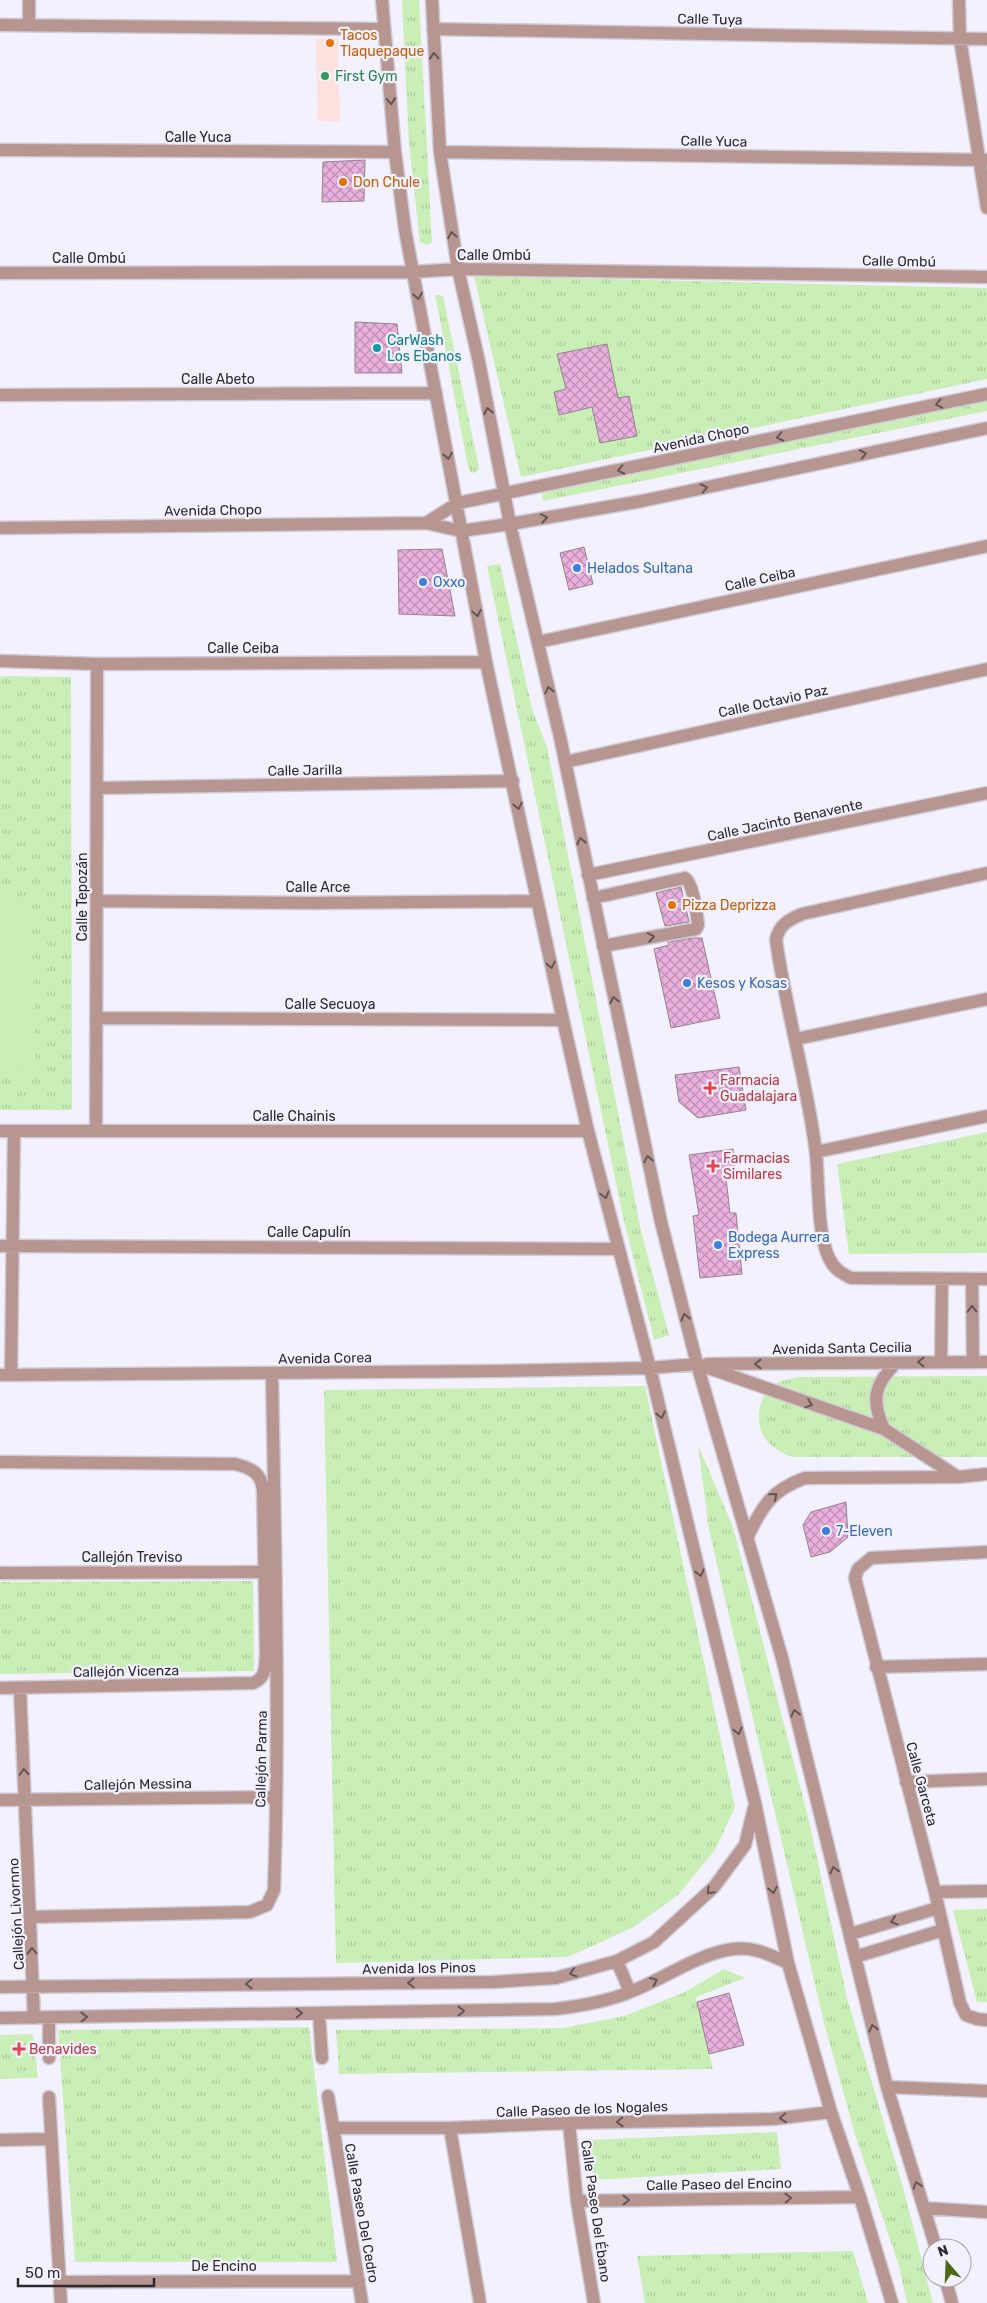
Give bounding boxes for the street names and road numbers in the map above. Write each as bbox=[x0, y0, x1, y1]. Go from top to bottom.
street label: Calle Tuya bbox=[677, 10, 743, 29]
street label: Calle Yuca bbox=[165, 129, 231, 146]
street label: Calle Yuca bbox=[680, 132, 748, 151]
street label: Calle Ombú bbox=[457, 247, 531, 264]
street label: Calle Ombú bbox=[52, 250, 126, 267]
street label: Calle Ombú bbox=[862, 252, 936, 271]
street label: Calle Abeto bbox=[181, 371, 255, 388]
street label: Avenida Chopo bbox=[651, 420, 751, 457]
street label: Avenida Chopo bbox=[164, 501, 262, 520]
street label: Calle Ceiba bbox=[723, 564, 797, 595]
street label: Calle Ceiba bbox=[207, 640, 279, 657]
street label: Calle Octavio Paz bbox=[717, 682, 830, 721]
street label: Calle Jarilla bbox=[267, 761, 343, 780]
street label: Calle Jacinto Benavente bbox=[706, 796, 864, 845]
street label: Calle Tepozán bbox=[74, 852, 91, 942]
street label: Calle Arce bbox=[286, 879, 351, 896]
street label: Calle Secuoya bbox=[285, 996, 375, 1013]
street label: Calle Chainis bbox=[252, 1108, 336, 1125]
street label: Calle Capulín bbox=[267, 1224, 351, 1241]
street label: Avenida Santa Cecilia bbox=[772, 1339, 912, 1358]
street label: Avenida Corea bbox=[278, 1349, 372, 1368]
street label: Callejón Treviso bbox=[82, 1549, 182, 1566]
street label: Callejón Vicenza bbox=[73, 1662, 179, 1681]
street label: Callejón Parma bbox=[252, 1710, 271, 1808]
street label: Calle Garceta bbox=[902, 1740, 941, 1828]
street label: Callejón Messina bbox=[84, 1775, 192, 1794]
street label: Callejón Livornno bbox=[5, 1857, 28, 1971]
street label: Avenida los Pinos bbox=[362, 1959, 476, 1978]
street label: Calle Paseo de los Nogales bbox=[496, 2098, 668, 2121]
street label: Calle Paseo Del Ébano bbox=[577, 2139, 615, 2283]
street label: Calle Paseo Del Cedro bbox=[341, 2142, 382, 2284]
street label: Calle Paseo del Encino bbox=[646, 2175, 792, 2194]
street label: De Encino bbox=[191, 2258, 257, 2275]

